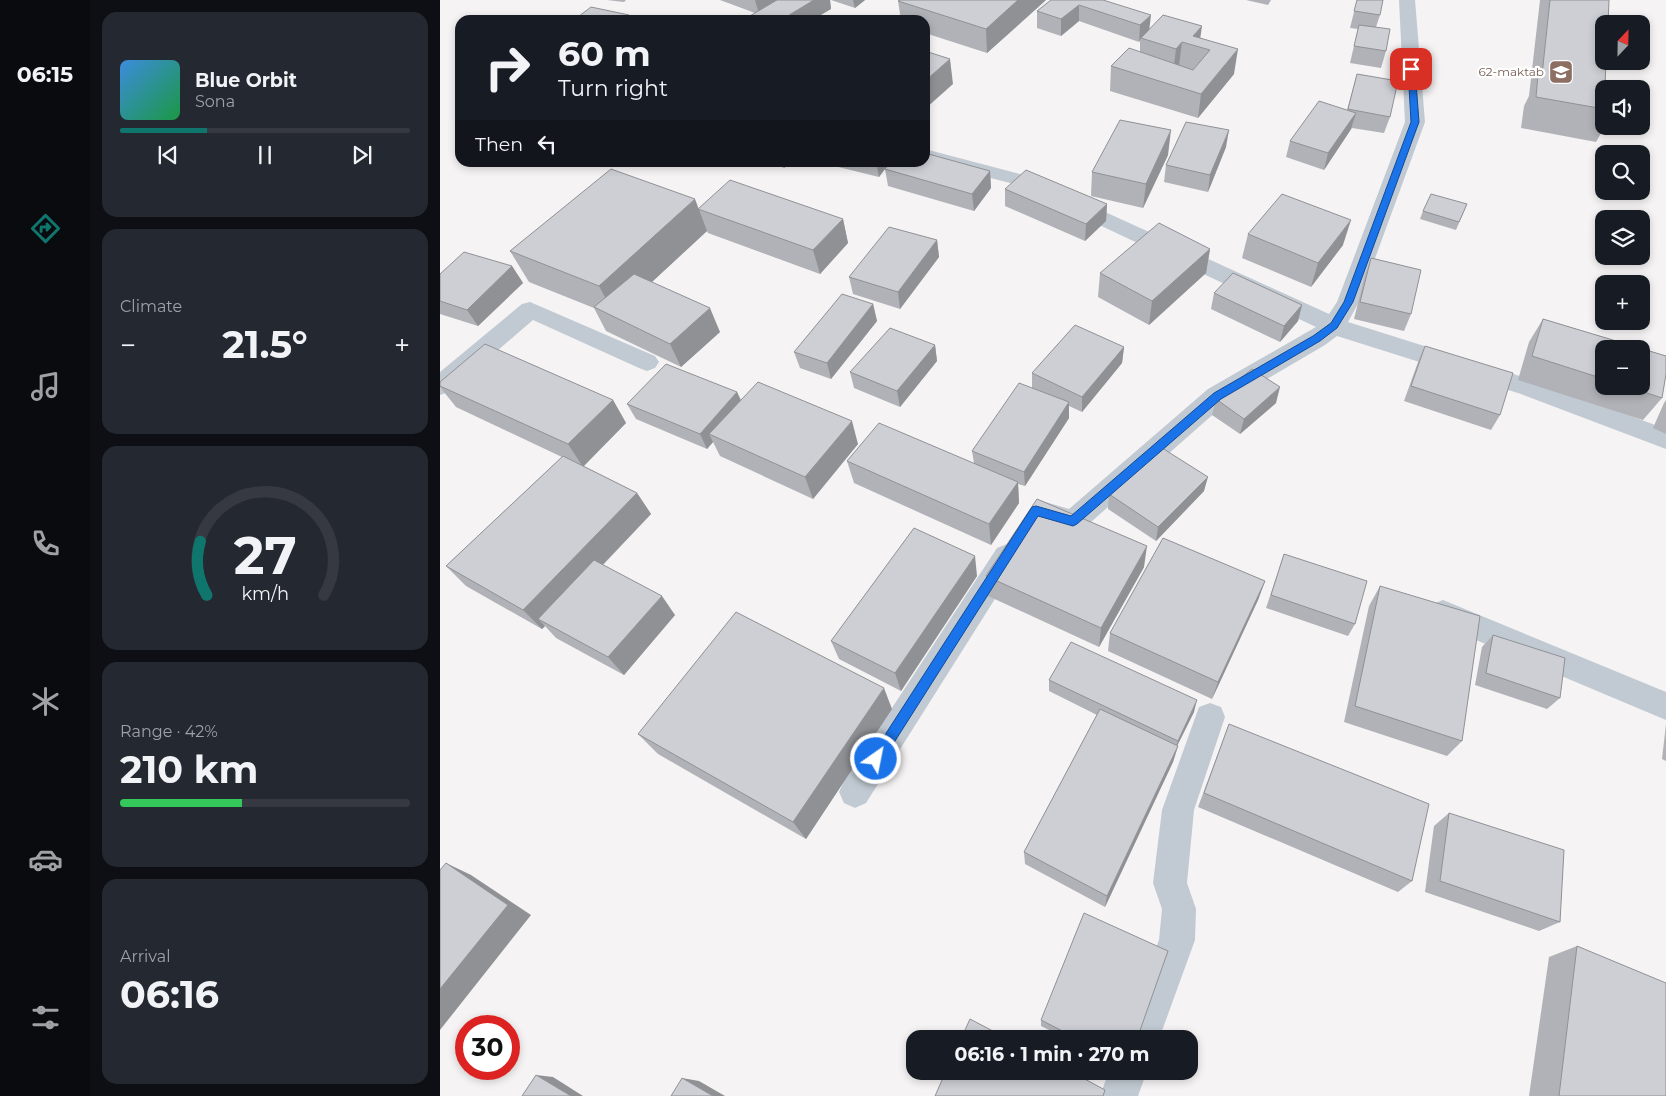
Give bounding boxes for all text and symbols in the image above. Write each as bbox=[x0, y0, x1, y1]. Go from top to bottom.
north arrow bbox=[1595, 15, 1650, 70]
map controls bbox=[1595, 15, 1650, 395]
text: 60 m bbox=[558, 32, 651, 75]
icon: right bbox=[475, 35, 540, 100]
pin bbox=[1390, 48, 1432, 90]
icon: arrive bbox=[1397, 55, 1425, 83]
school or university icon: 62-maktab bbox=[1548, 59, 1574, 85]
text: 06:15 bbox=[17, 61, 73, 88]
place label: 62-maktab bbox=[1479, 64, 1544, 79]
text: Blue Orbit bbox=[195, 69, 297, 92]
text: Turn right bbox=[558, 75, 668, 102]
button: sound bbox=[1595, 80, 1650, 135]
text: Sona bbox=[195, 92, 235, 111]
icon: left bbox=[533, 130, 561, 158]
text: Then bbox=[475, 133, 523, 156]
icon: previous bbox=[154, 141, 182, 169]
icon: pause bbox=[251, 141, 279, 169]
icon: next bbox=[348, 141, 376, 169]
button: search bbox=[1595, 145, 1650, 200]
button: layers bbox=[1595, 210, 1650, 265]
icon: directions bbox=[28, 211, 63, 246]
button: + bbox=[1595, 275, 1650, 330]
text: Climate bbox=[120, 297, 182, 316]
text: 21.5° bbox=[222, 321, 308, 368]
text: − bbox=[120, 328, 136, 362]
text: + bbox=[394, 328, 410, 362]
button: − bbox=[1595, 340, 1650, 395]
icon: music bbox=[28, 369, 63, 404]
text: 27 bbox=[234, 524, 296, 587]
icon: phone bbox=[28, 526, 63, 561]
text: km/h bbox=[241, 583, 289, 604]
icon: climate bbox=[28, 684, 63, 719]
text: Range · 42% bbox=[120, 722, 218, 741]
position arrow bbox=[849, 732, 901, 784]
text: 210 km bbox=[120, 746, 259, 793]
icon: car bbox=[28, 842, 63, 877]
text: Arrival bbox=[120, 947, 170, 966]
text: 06:16 bbox=[120, 971, 219, 1018]
icon: filters bbox=[28, 1000, 63, 1035]
speed limit sign: 30 bbox=[455, 1015, 520, 1080]
text: 06:16 · 1 min · 270 m bbox=[955, 1043, 1149, 1066]

